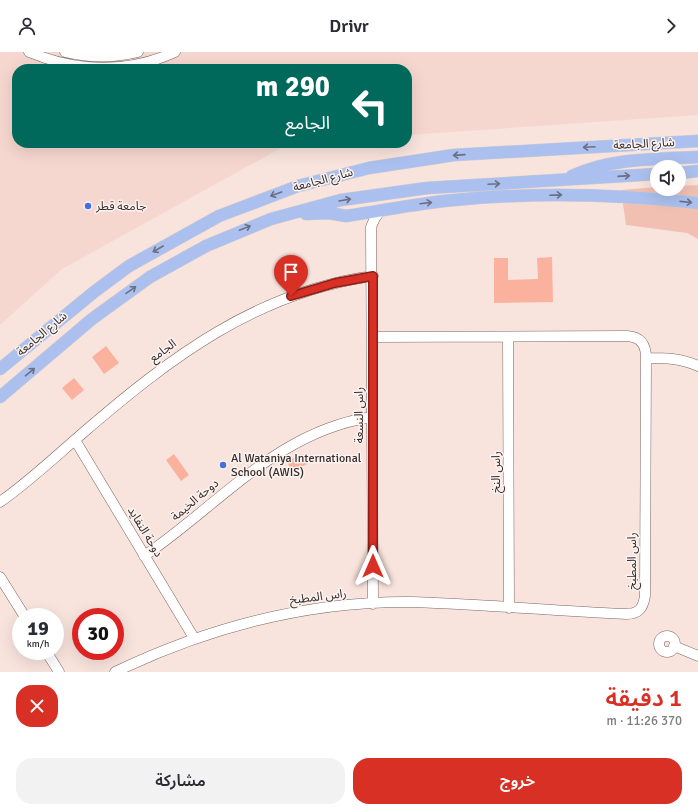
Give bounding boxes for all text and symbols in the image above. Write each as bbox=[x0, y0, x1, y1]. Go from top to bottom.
icon: person bbox=[16, 15, 38, 37]
text: Drivr bbox=[329, 15, 369, 37]
icon: forward bbox=[660, 15, 682, 37]
text: 290 m bbox=[256, 70, 330, 104]
icon: left bbox=[344, 80, 396, 132]
text: الجامع bbox=[285, 112, 330, 134]
street label: شارع الجامعة bbox=[613, 135, 675, 154]
one-way arrow bbox=[583, 143, 596, 151]
one-way arrow bbox=[453, 152, 466, 159]
map controls bbox=[650, 160, 686, 196]
button: sound bbox=[650, 160, 686, 196]
street label: شارع الجامعة bbox=[291, 165, 355, 196]
one-way arrow bbox=[617, 173, 630, 180]
one-way arrow bbox=[487, 181, 500, 188]
one-way arrow bbox=[270, 190, 282, 198]
one-way arrow bbox=[549, 192, 562, 199]
one-way arrow bbox=[338, 196, 351, 204]
one-way arrow bbox=[679, 198, 692, 206]
place label: جامعة قطر bbox=[95, 199, 146, 214]
one-way arrow bbox=[419, 199, 432, 207]
marker: جامعة قطر bbox=[83, 201, 93, 211]
one-way arrow bbox=[239, 224, 251, 232]
one-way arrow bbox=[153, 245, 165, 253]
pin bbox=[274, 255, 308, 296]
icon: arrive bbox=[280, 261, 302, 283]
one-way arrow bbox=[125, 286, 136, 294]
street label: شارع الجامعة bbox=[14, 308, 71, 360]
street label: الجامع bbox=[147, 336, 180, 367]
one-way arrow bbox=[25, 367, 35, 376]
street label: راس النسعة bbox=[352, 387, 367, 443]
place label: Al Wataniya International School (AWIS) bbox=[231, 451, 362, 480]
street label: راس النخ bbox=[489, 451, 505, 493]
marker: Al Wataniya International School (AWIS) bbox=[218, 460, 228, 470]
street label: دوحة الخيمة bbox=[168, 476, 222, 524]
street label: دوحة النفايد bbox=[124, 504, 166, 560]
street label: راس المطبخ bbox=[625, 532, 641, 590]
position arrow bbox=[352, 545, 394, 587]
street label: راس المطبخ bbox=[289, 586, 348, 609]
speed limit sign: 30 bbox=[72, 608, 124, 660]
text: 19 bbox=[27, 616, 49, 641]
text: km/h bbox=[27, 638, 49, 650]
text: 1 دقيقة bbox=[606, 683, 682, 713]
button: close bbox=[16, 685, 58, 727]
text: 370 m · 11:26 bbox=[606, 713, 682, 729]
button: مشاركة bbox=[16, 758, 345, 804]
button: خروج bbox=[353, 758, 682, 804]

